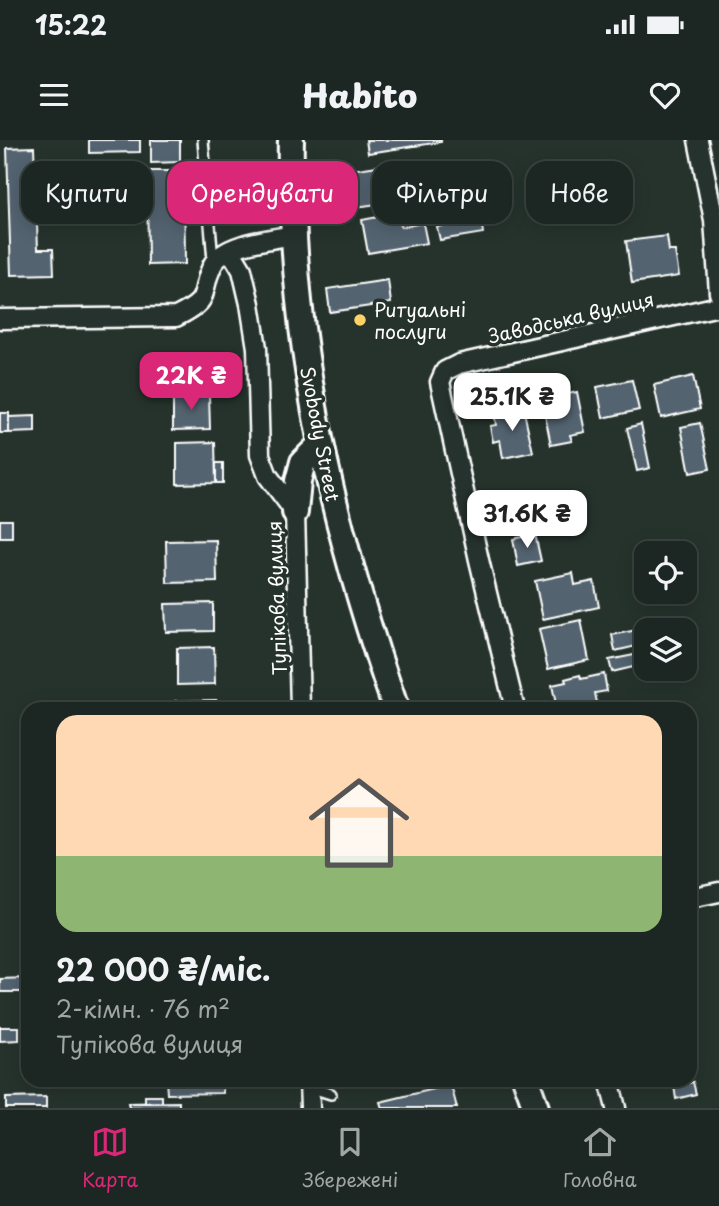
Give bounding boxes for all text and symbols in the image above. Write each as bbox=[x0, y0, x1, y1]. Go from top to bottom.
text: 15:22 bbox=[35, 5, 107, 44]
text: Habito bbox=[302, 71, 417, 119]
icon: menu bbox=[35, 76, 73, 114]
icon: heart bbox=[646, 76, 684, 114]
chip: Купити bbox=[21, 161, 153, 224]
chip: Орендувати bbox=[167, 161, 358, 224]
chip: Фільтри bbox=[372, 161, 512, 224]
chip: Нове bbox=[526, 161, 633, 224]
street label: Заводська вулиця bbox=[485, 284, 657, 350]
place label: Ритуальні послуги bbox=[374, 295, 466, 345]
marker: Ритуальні послуги bbox=[352, 312, 368, 328]
pin: 22K ₴ bbox=[142, 352, 240, 412]
text: 22K ₴ bbox=[156, 357, 226, 392]
street label: Svobody Street bbox=[294, 364, 348, 504]
pin: 25.1K ₴ bbox=[447, 373, 577, 433]
text: 25.1K ₴ bbox=[470, 378, 554, 413]
pin: 31.6K ₴ bbox=[462, 490, 592, 550]
text: 31.6K ₴ bbox=[483, 495, 571, 530]
street label: Тупікова вулиця bbox=[259, 520, 293, 676]
map controls bbox=[634, 541, 697, 681]
button: locate bbox=[634, 541, 697, 604]
button: layers bbox=[634, 618, 697, 681]
icon: home bbox=[296, 760, 422, 886]
text: 22 000 ₴/міс. bbox=[56, 946, 270, 991]
text: 2-кімн. · 76 m² bbox=[56, 991, 230, 1026]
text: Тупікова вулиця bbox=[56, 1026, 243, 1061]
tab: Карта bbox=[82, 1123, 138, 1193]
tab: Збережені bbox=[303, 1123, 398, 1193]
tab: Головна bbox=[563, 1123, 637, 1193]

